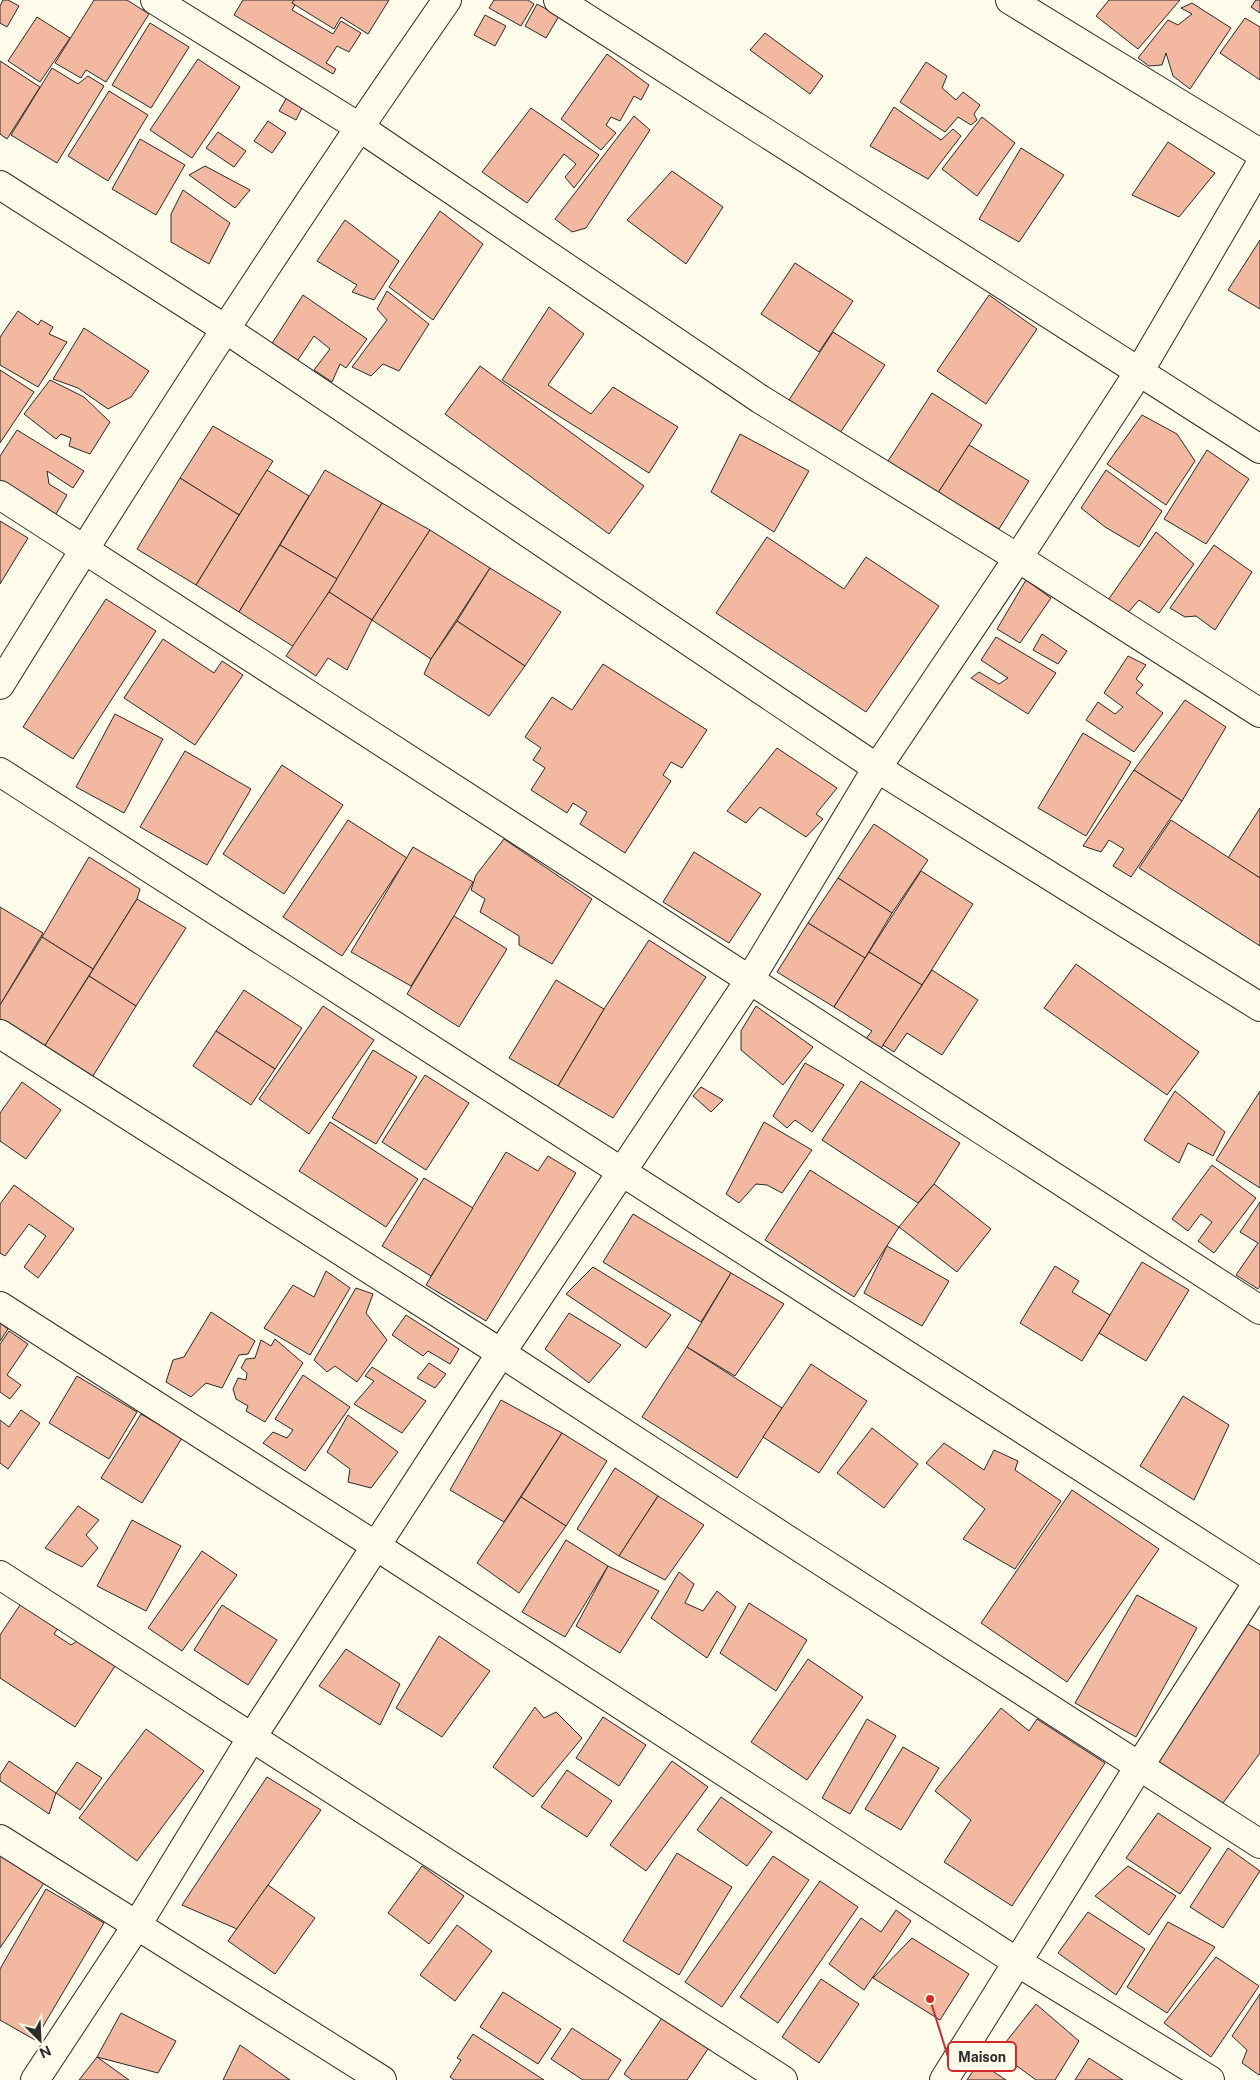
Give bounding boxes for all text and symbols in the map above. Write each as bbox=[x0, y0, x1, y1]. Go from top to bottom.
north arrow bbox=[15, 2015, 65, 2065]
text: N bbox=[37, 2042, 54, 2061]
callout: Maison bbox=[948, 2042, 1016, 2071]
text: Maison bbox=[958, 2049, 1006, 2065]

